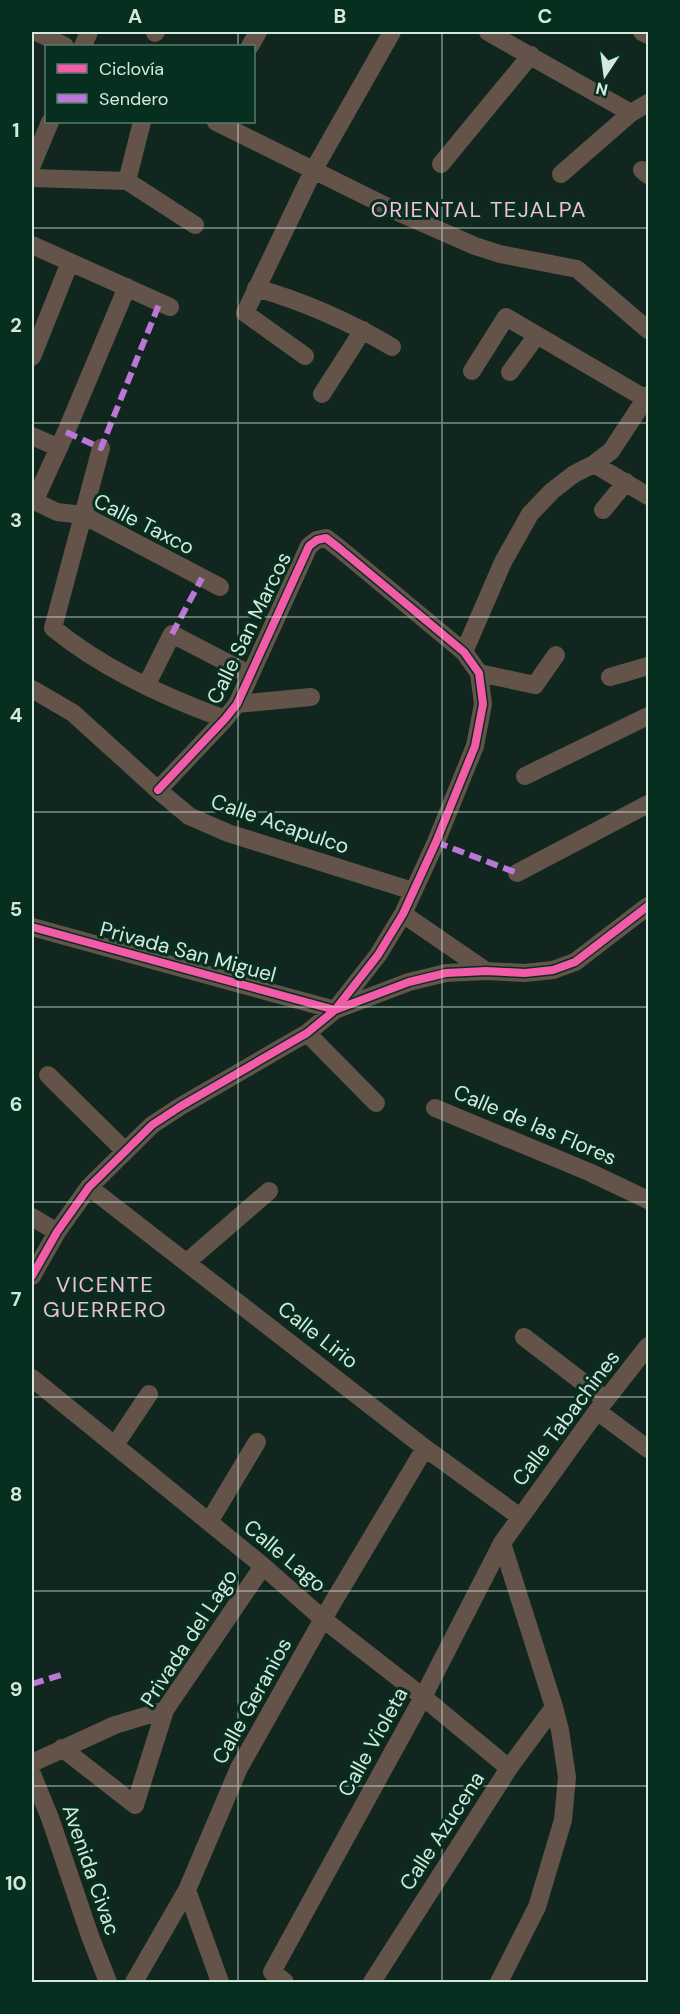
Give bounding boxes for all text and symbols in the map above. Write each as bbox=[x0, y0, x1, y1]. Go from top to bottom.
text: A bbox=[128, 3, 142, 29]
text: B bbox=[334, 3, 346, 29]
text: C bbox=[538, 3, 552, 29]
legend bbox=[45, 45, 255, 123]
north arrow bbox=[575, 45, 635, 105]
text: Ciclovía bbox=[99, 57, 164, 81]
text: N bbox=[594, 78, 610, 101]
text: Sendero bbox=[99, 87, 169, 111]
text: 1 bbox=[12, 117, 20, 143]
district label: ORIENTAL TEJALPA bbox=[371, 195, 587, 224]
text: 2 bbox=[10, 312, 22, 338]
street label: Calle Taxco bbox=[89, 487, 199, 561]
text: 3 bbox=[10, 507, 22, 533]
street label: Calle San Marcos bbox=[200, 547, 298, 709]
text: 4 bbox=[10, 702, 23, 728]
street label: Calle Acapulco bbox=[207, 787, 353, 861]
text: 5 bbox=[10, 896, 22, 922]
street label: Privada San Miguel bbox=[97, 915, 279, 989]
street label: Calle de las Flores bbox=[449, 1078, 621, 1172]
text: 6 bbox=[10, 1091, 22, 1117]
district label: VICENTE GUERRERO bbox=[43, 1270, 167, 1324]
text: 7 bbox=[11, 1286, 22, 1312]
street label: Calle Lirio bbox=[272, 1295, 364, 1375]
street label: Calle Tabachines bbox=[506, 1344, 626, 1492]
text: 8 bbox=[10, 1481, 22, 1507]
street label: Calle Lago bbox=[238, 1513, 332, 1599]
street label: Privada del Lago bbox=[134, 1564, 244, 1712]
street label: Calle Geranios bbox=[206, 1633, 298, 1769]
text: 9 bbox=[10, 1676, 22, 1702]
street label: Calle Violeta bbox=[331, 1682, 415, 1802]
street label: Calle Azucena bbox=[393, 1766, 491, 1896]
street label: Avenida Civac bbox=[56, 1801, 126, 1939]
text: 10 bbox=[5, 1870, 27, 1896]

